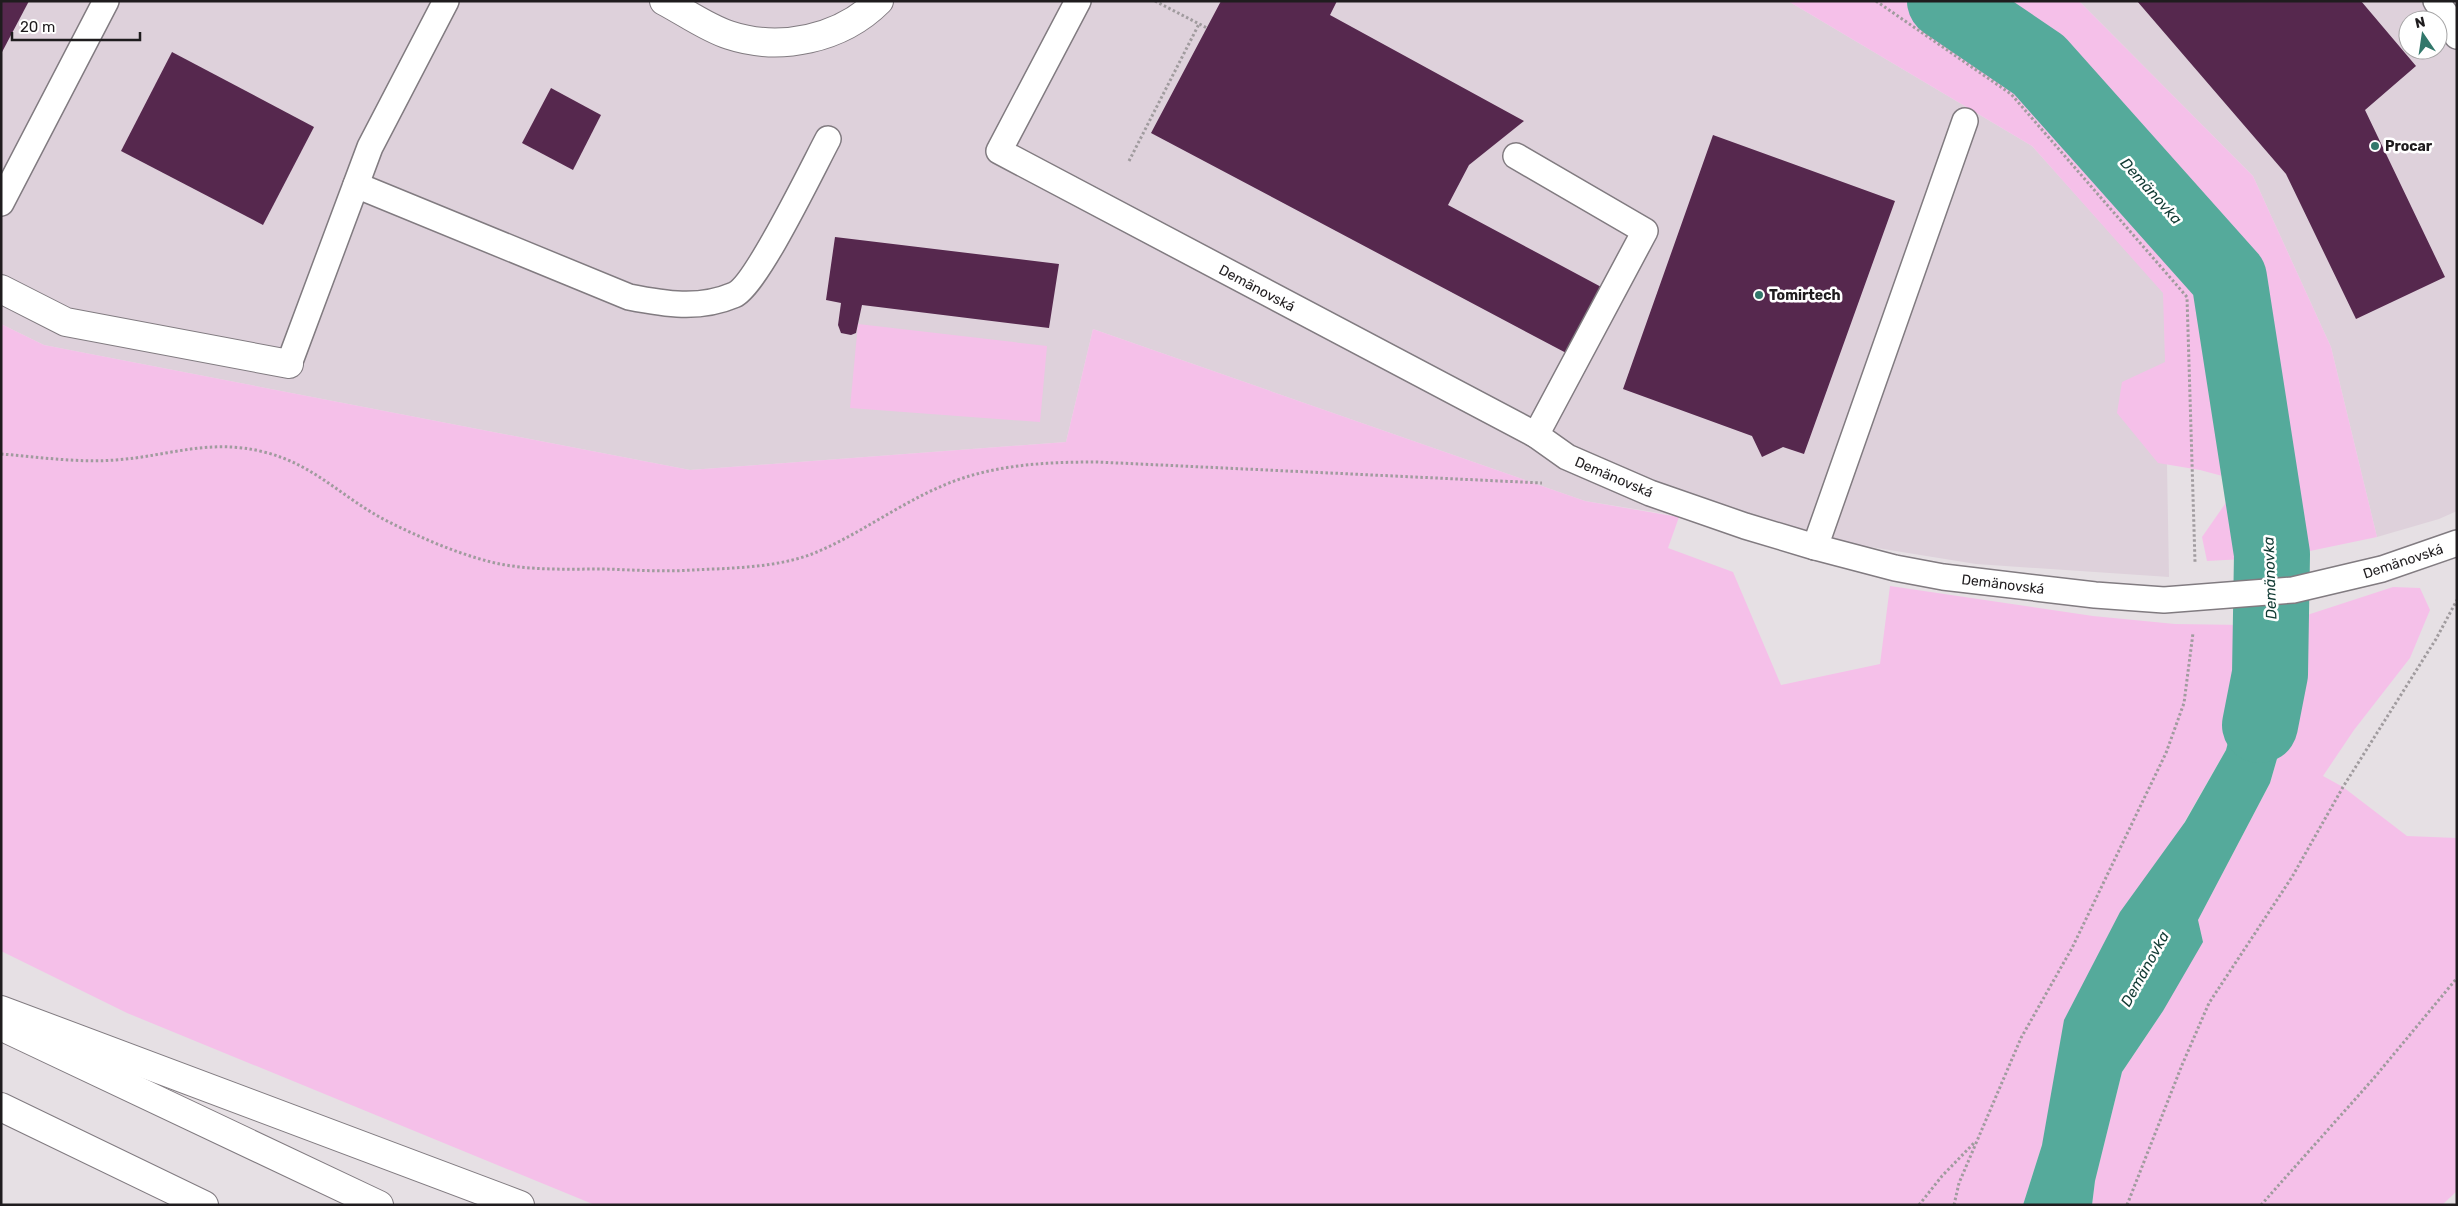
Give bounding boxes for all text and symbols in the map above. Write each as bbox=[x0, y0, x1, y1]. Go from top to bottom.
scale bar bbox=[12, 10, 140, 42]
north arrow bbox=[2398, 10, 2448, 60]
text: N bbox=[2413, 13, 2427, 32]
text: 20 m bbox=[20, 18, 55, 36]
place label: Procar bbox=[2385, 138, 2433, 155]
marker: Procar bbox=[2369, 140, 2381, 152]
water label: Demänovka bbox=[2117, 154, 2186, 228]
street label: Demänovská bbox=[1216, 261, 1298, 316]
place label: Tomirtech bbox=[1769, 287, 1841, 304]
marker: Tomirtech bbox=[1753, 289, 1765, 301]
street label: Demänovská bbox=[1572, 453, 1656, 502]
water label: Demänovka bbox=[2260, 536, 2280, 620]
street label: Demänovská bbox=[2361, 541, 2445, 582]
street label: Demänovská bbox=[1961, 571, 2045, 598]
water label: Demänovka bbox=[2117, 928, 2173, 1010]

